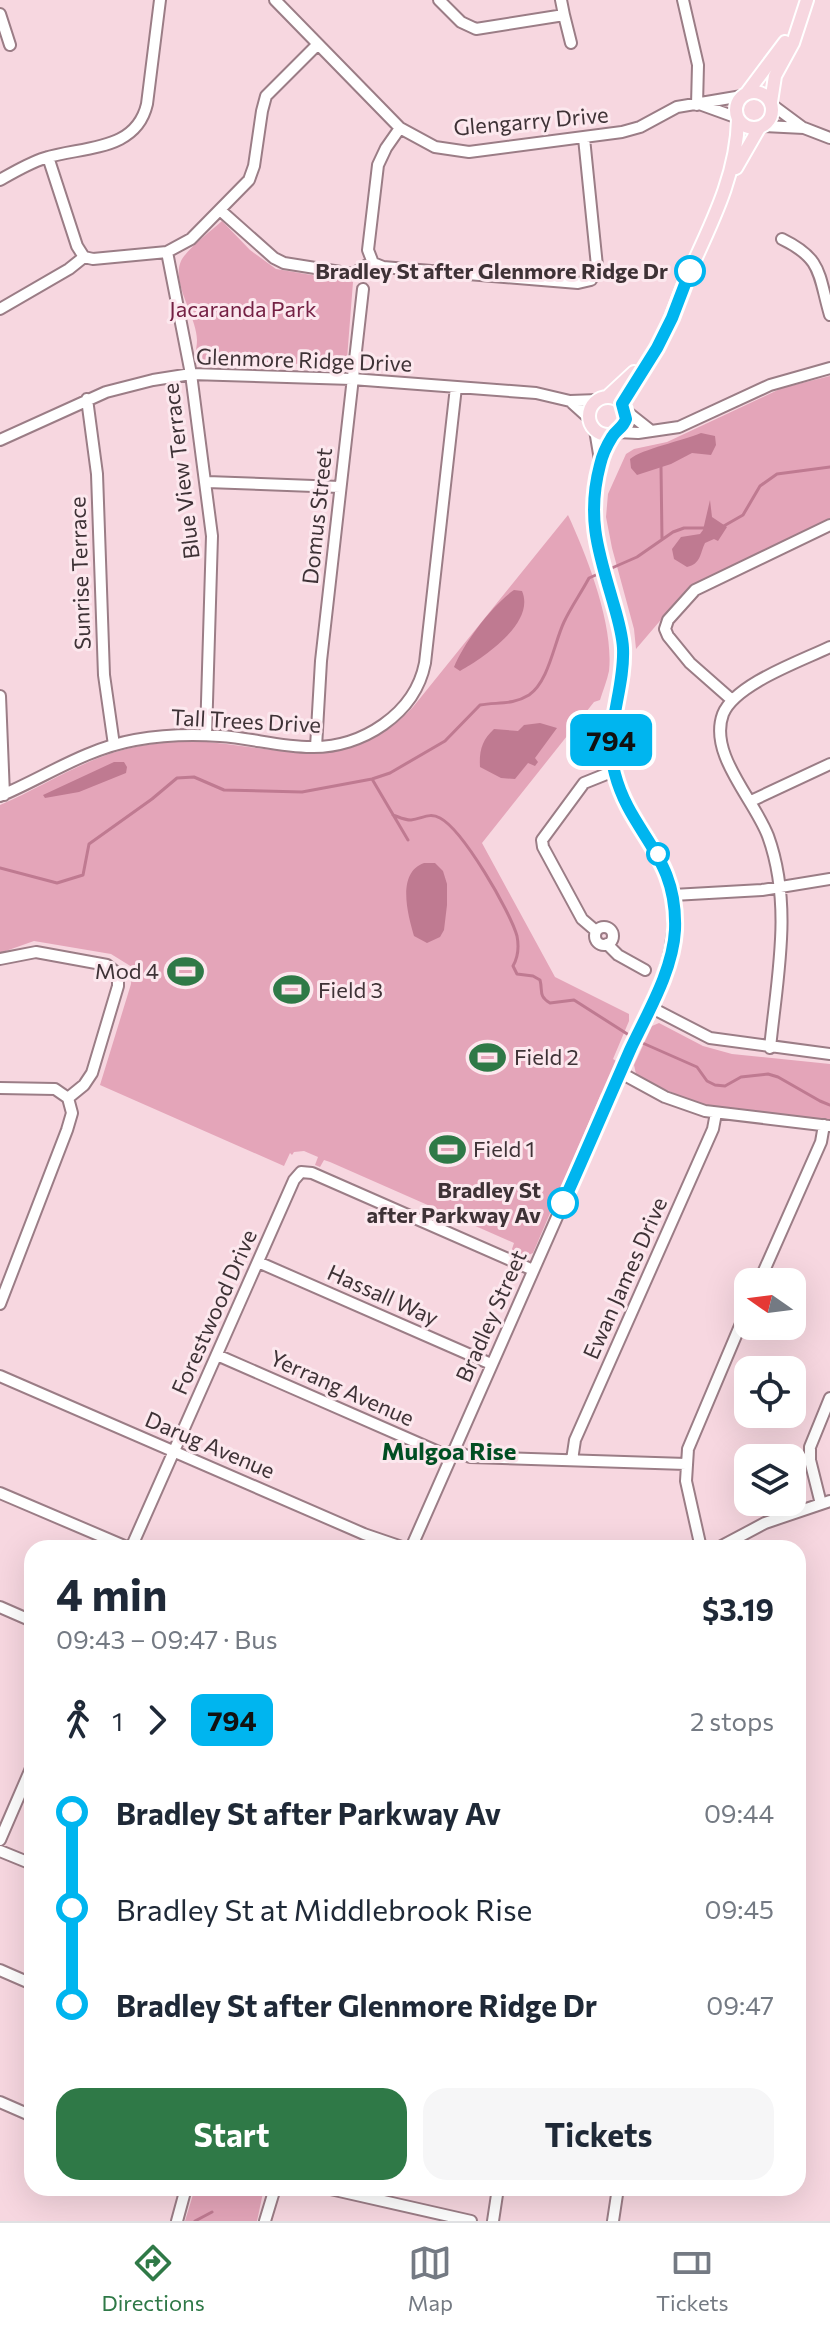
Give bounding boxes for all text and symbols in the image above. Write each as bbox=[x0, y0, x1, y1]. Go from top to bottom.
street label: Glengarry Drive bbox=[452, 100, 610, 141]
marker: Bradley St after Glenmore Ridge Dr bbox=[675, 256, 705, 286]
place label: Bradley St after Glenmore Ridge Dr bbox=[315, 257, 668, 284]
park label: Jacaranda Park bbox=[169, 295, 317, 322]
street label: Glenmore Ridge Drive bbox=[195, 342, 413, 377]
street label: Blue View Terrace bbox=[156, 381, 205, 561]
street label: Domus Street bbox=[296, 446, 337, 586]
street label: Sunrise Terrace bbox=[63, 496, 96, 650]
street label: Tall Trees Drive bbox=[170, 703, 322, 738]
line badge: 794 bbox=[565, 714, 657, 766]
text: 794 bbox=[586, 723, 636, 757]
unlabelled marker bbox=[647, 843, 669, 865]
sports icon: Mod 4 bbox=[166, 952, 204, 990]
place label: Mod 4 bbox=[95, 957, 159, 984]
sports icon: Field 3 bbox=[273, 971, 311, 1009]
place label: Field 3 bbox=[318, 976, 383, 1003]
sports icon: Field 2 bbox=[469, 1038, 507, 1076]
place label: Field 2 bbox=[514, 1043, 579, 1070]
sports icon: Field 1 bbox=[428, 1130, 466, 1168]
place label: Field 1 bbox=[473, 1135, 535, 1162]
place label: Bradley St after Parkway Av bbox=[366, 1176, 541, 1228]
marker: Bradley St after Parkway Av bbox=[548, 1188, 578, 1218]
street label: Ewan James Drive bbox=[577, 1193, 672, 1363]
street label: Forestwood Drive bbox=[165, 1225, 262, 1399]
street label: Bradley Street bbox=[449, 1246, 532, 1386]
street label: Hassall Way bbox=[323, 1258, 443, 1331]
north arrow bbox=[734, 1268, 806, 1340]
map controls bbox=[734, 1268, 806, 1516]
street label: Yerrang Avenue bbox=[266, 1344, 418, 1431]
button: locate bbox=[734, 1356, 806, 1428]
street label: Darug Avenue bbox=[141, 1405, 279, 1484]
district label: Mulgoa Rise bbox=[382, 1436, 516, 1465]
button: layers bbox=[734, 1444, 806, 1516]
text: 4 min bbox=[56, 1566, 168, 1620]
text: $3.19 bbox=[702, 1590, 774, 1627]
text: 09:43 – 09:47 · Bus bbox=[56, 1623, 278, 1654]
icon: walk bbox=[56, 1698, 100, 1742]
icon: forward bbox=[135, 1698, 179, 1742]
text: 794 bbox=[207, 1703, 257, 1737]
text: 1 bbox=[112, 1705, 123, 1736]
text: 2 stops bbox=[690, 1705, 774, 1736]
text: Bradley St after Parkway Av bbox=[116, 1794, 501, 1831]
text: 09:44 bbox=[704, 1797, 774, 1828]
text: Bradley St at Middlebrook Rise bbox=[116, 1890, 532, 1927]
text: 09:45 bbox=[705, 1893, 774, 1924]
text: Bradley St after Glenmore Ridge Dr bbox=[116, 1986, 597, 2023]
text: 09:47 bbox=[706, 1989, 774, 2020]
button: Start bbox=[56, 2088, 407, 2180]
button: Tickets bbox=[423, 2088, 774, 2180]
tab: Directions bbox=[101, 2241, 205, 2316]
tab: Map bbox=[408, 2241, 453, 2316]
tab: Tickets bbox=[656, 2241, 728, 2316]

